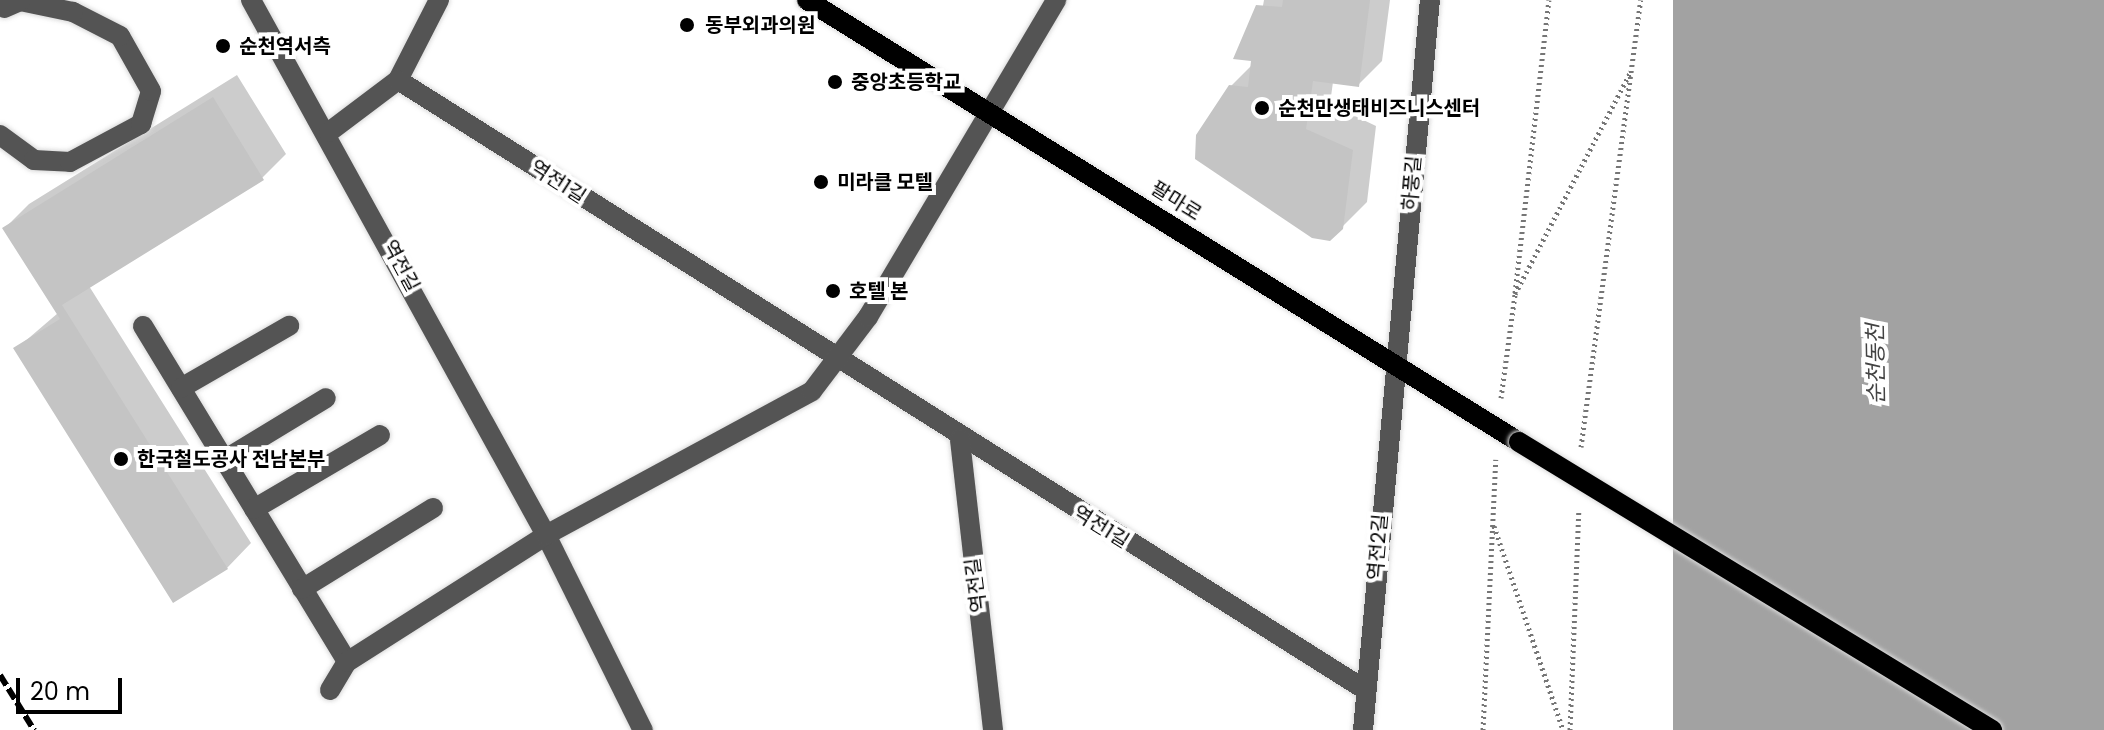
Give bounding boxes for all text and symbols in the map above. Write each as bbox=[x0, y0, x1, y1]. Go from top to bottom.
place label: 동부외과의원 bbox=[705, 13, 815, 37]
marker: 동부외과의원 bbox=[676, 14, 698, 36]
place label: 순천역서측 bbox=[239, 34, 331, 58]
marker: 순천역서측 bbox=[214, 37, 232, 55]
place label: 중앙초등학교 bbox=[851, 70, 961, 94]
marker: 중앙초등학교 bbox=[826, 73, 844, 91]
place label: 순천만생태비즈니스센터 bbox=[1278, 96, 1480, 120]
marker: 순천만생태비즈니스센터 bbox=[1253, 99, 1271, 117]
street label: 하풍길 bbox=[1398, 154, 1426, 212]
street label: 역전1길 bbox=[526, 155, 590, 209]
place label: 미라클 모텔 bbox=[837, 170, 933, 194]
marker: 미라클 모텔 bbox=[812, 173, 830, 191]
street label: 팔마로 bbox=[1146, 176, 1206, 226]
street label: 역전길 bbox=[377, 236, 425, 296]
place label: 호텔 본 bbox=[849, 279, 908, 303]
marker: 호텔 본 bbox=[824, 282, 842, 300]
water label: 순천동천 bbox=[1862, 323, 1890, 405]
place label: 한국철도공사 전남본부 bbox=[137, 447, 325, 471]
marker: 한국철도공사 전남본부 bbox=[112, 450, 130, 468]
street label: 역전1길 bbox=[1069, 501, 1133, 553]
street label: 역전2길 bbox=[1363, 513, 1393, 581]
street label: 역전길 bbox=[961, 556, 991, 614]
scale bar bbox=[20, 662, 126, 712]
text: 20 m bbox=[30, 675, 90, 708]

